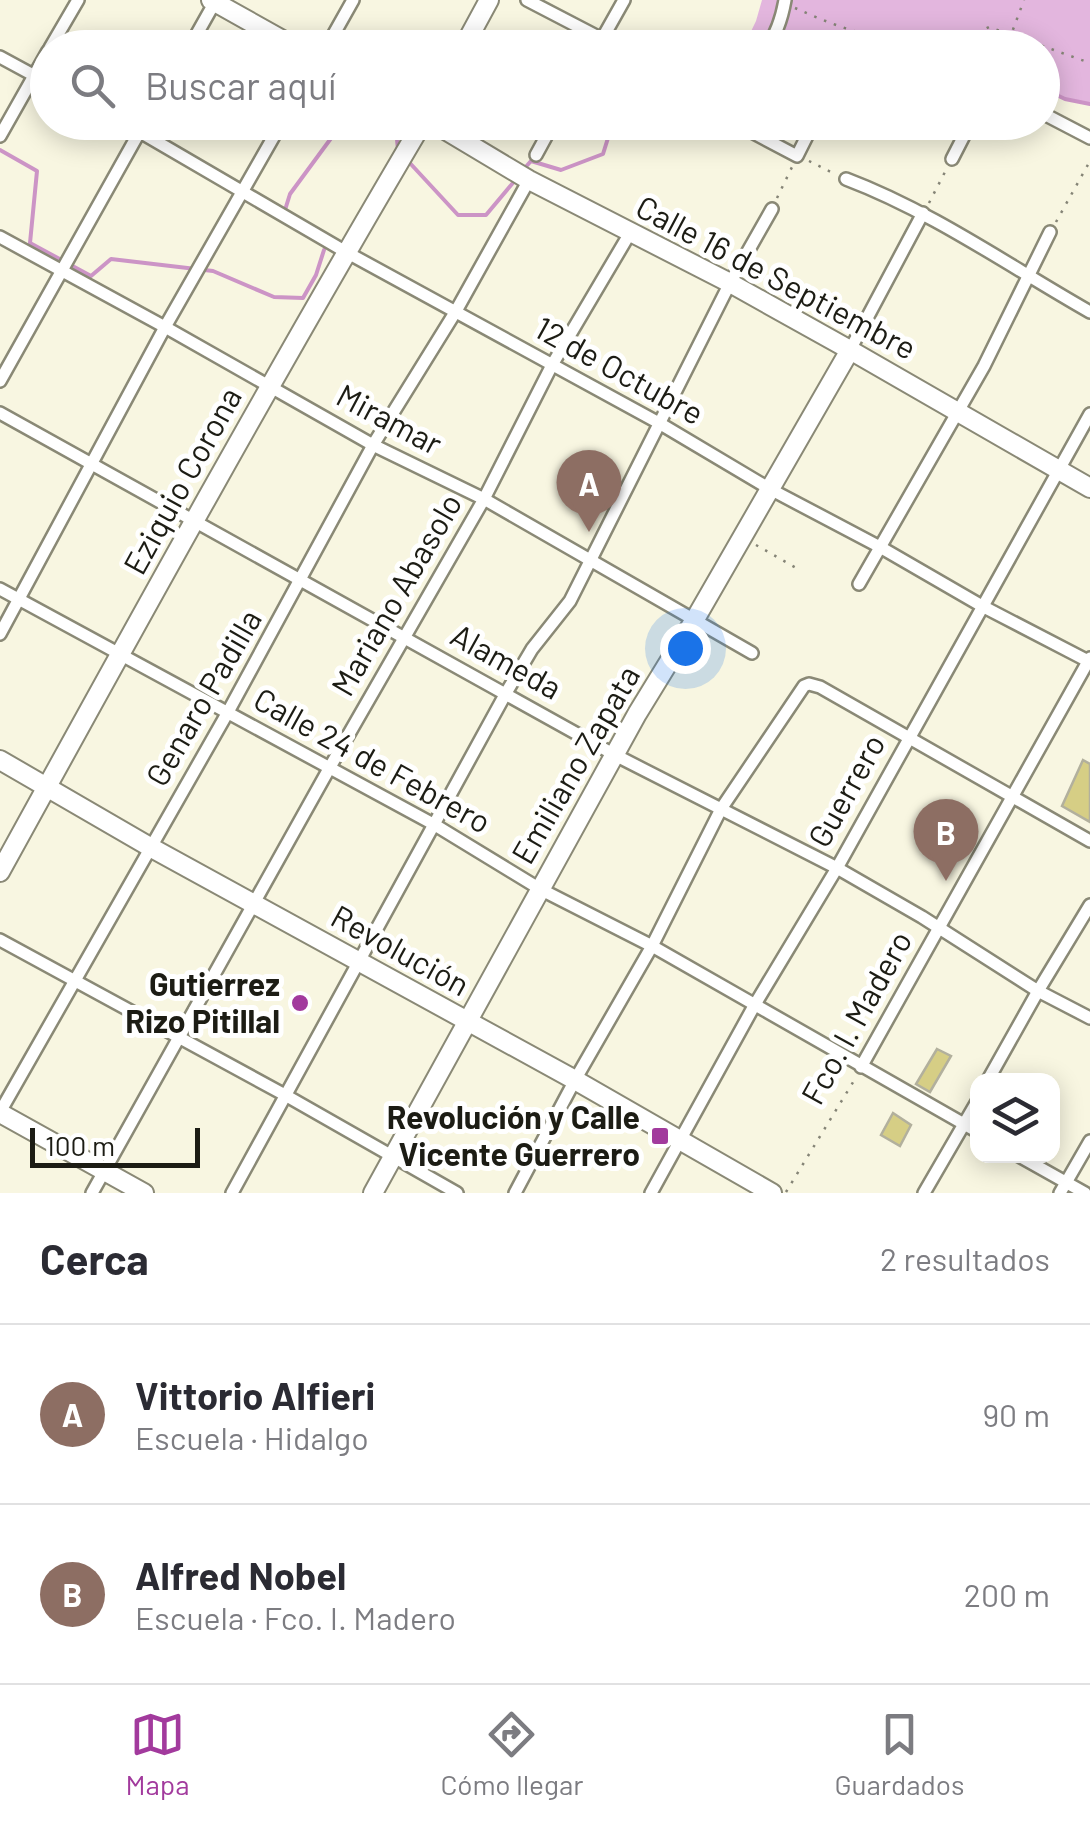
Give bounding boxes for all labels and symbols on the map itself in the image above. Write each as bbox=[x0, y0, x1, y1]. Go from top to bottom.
street label: Calle 16 de Septiembre bbox=[631, 186, 923, 366]
street label: 12 de Octubre bbox=[529, 307, 711, 431]
street label: Miramar bbox=[331, 375, 449, 462]
street label: Eziquio Corona bbox=[114, 380, 248, 580]
pin: A bbox=[556, 450, 622, 532]
street label: Mariano Abasolo bbox=[322, 486, 469, 702]
street label: Genaro Padilla bbox=[136, 602, 268, 792]
street label: Alameda bbox=[445, 614, 569, 706]
your location bbox=[660, 623, 711, 674]
street label: Emiliano Zapata bbox=[502, 658, 646, 870]
street label: Calle 24 de Febrero bbox=[248, 678, 498, 840]
street label: Guerrero bbox=[799, 727, 892, 853]
pin: B bbox=[914, 798, 978, 881]
street label: Revolución bbox=[325, 896, 477, 1003]
street label: Fco. I. Madero bbox=[792, 924, 918, 1110]
place label: Gutierrez Rizo Pitillal bbox=[125, 964, 280, 1039]
marker: Gutierrez Rizo Pitillal bbox=[289, 992, 311, 1014]
place label: Revolución y Calle Vicente Guerrero bbox=[387, 1097, 640, 1172]
scale bar bbox=[30, 1123, 200, 1168]
marker: Revolución y Calle Vicente Guerrero bbox=[649, 1125, 671, 1147]

